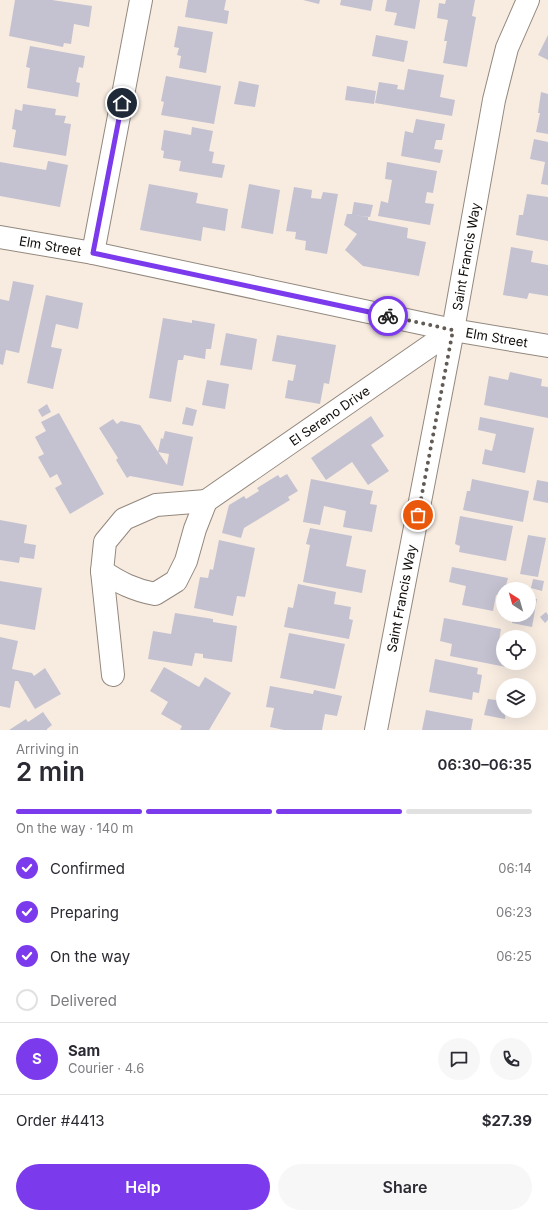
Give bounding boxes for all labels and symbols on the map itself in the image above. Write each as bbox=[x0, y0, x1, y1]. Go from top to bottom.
pin bbox=[105, 86, 139, 120]
street label: Saint Francis Way bbox=[449, 201, 484, 312]
street label: Elm Street bbox=[18, 232, 83, 259]
courier bbox=[368, 296, 408, 336]
street label: Elm Street bbox=[465, 324, 529, 350]
street label: El Sereno Drive bbox=[286, 382, 373, 449]
pin bbox=[401, 498, 435, 532]
street label: Saint Francis Way bbox=[383, 543, 420, 654]
north arrow bbox=[496, 582, 536, 622]

